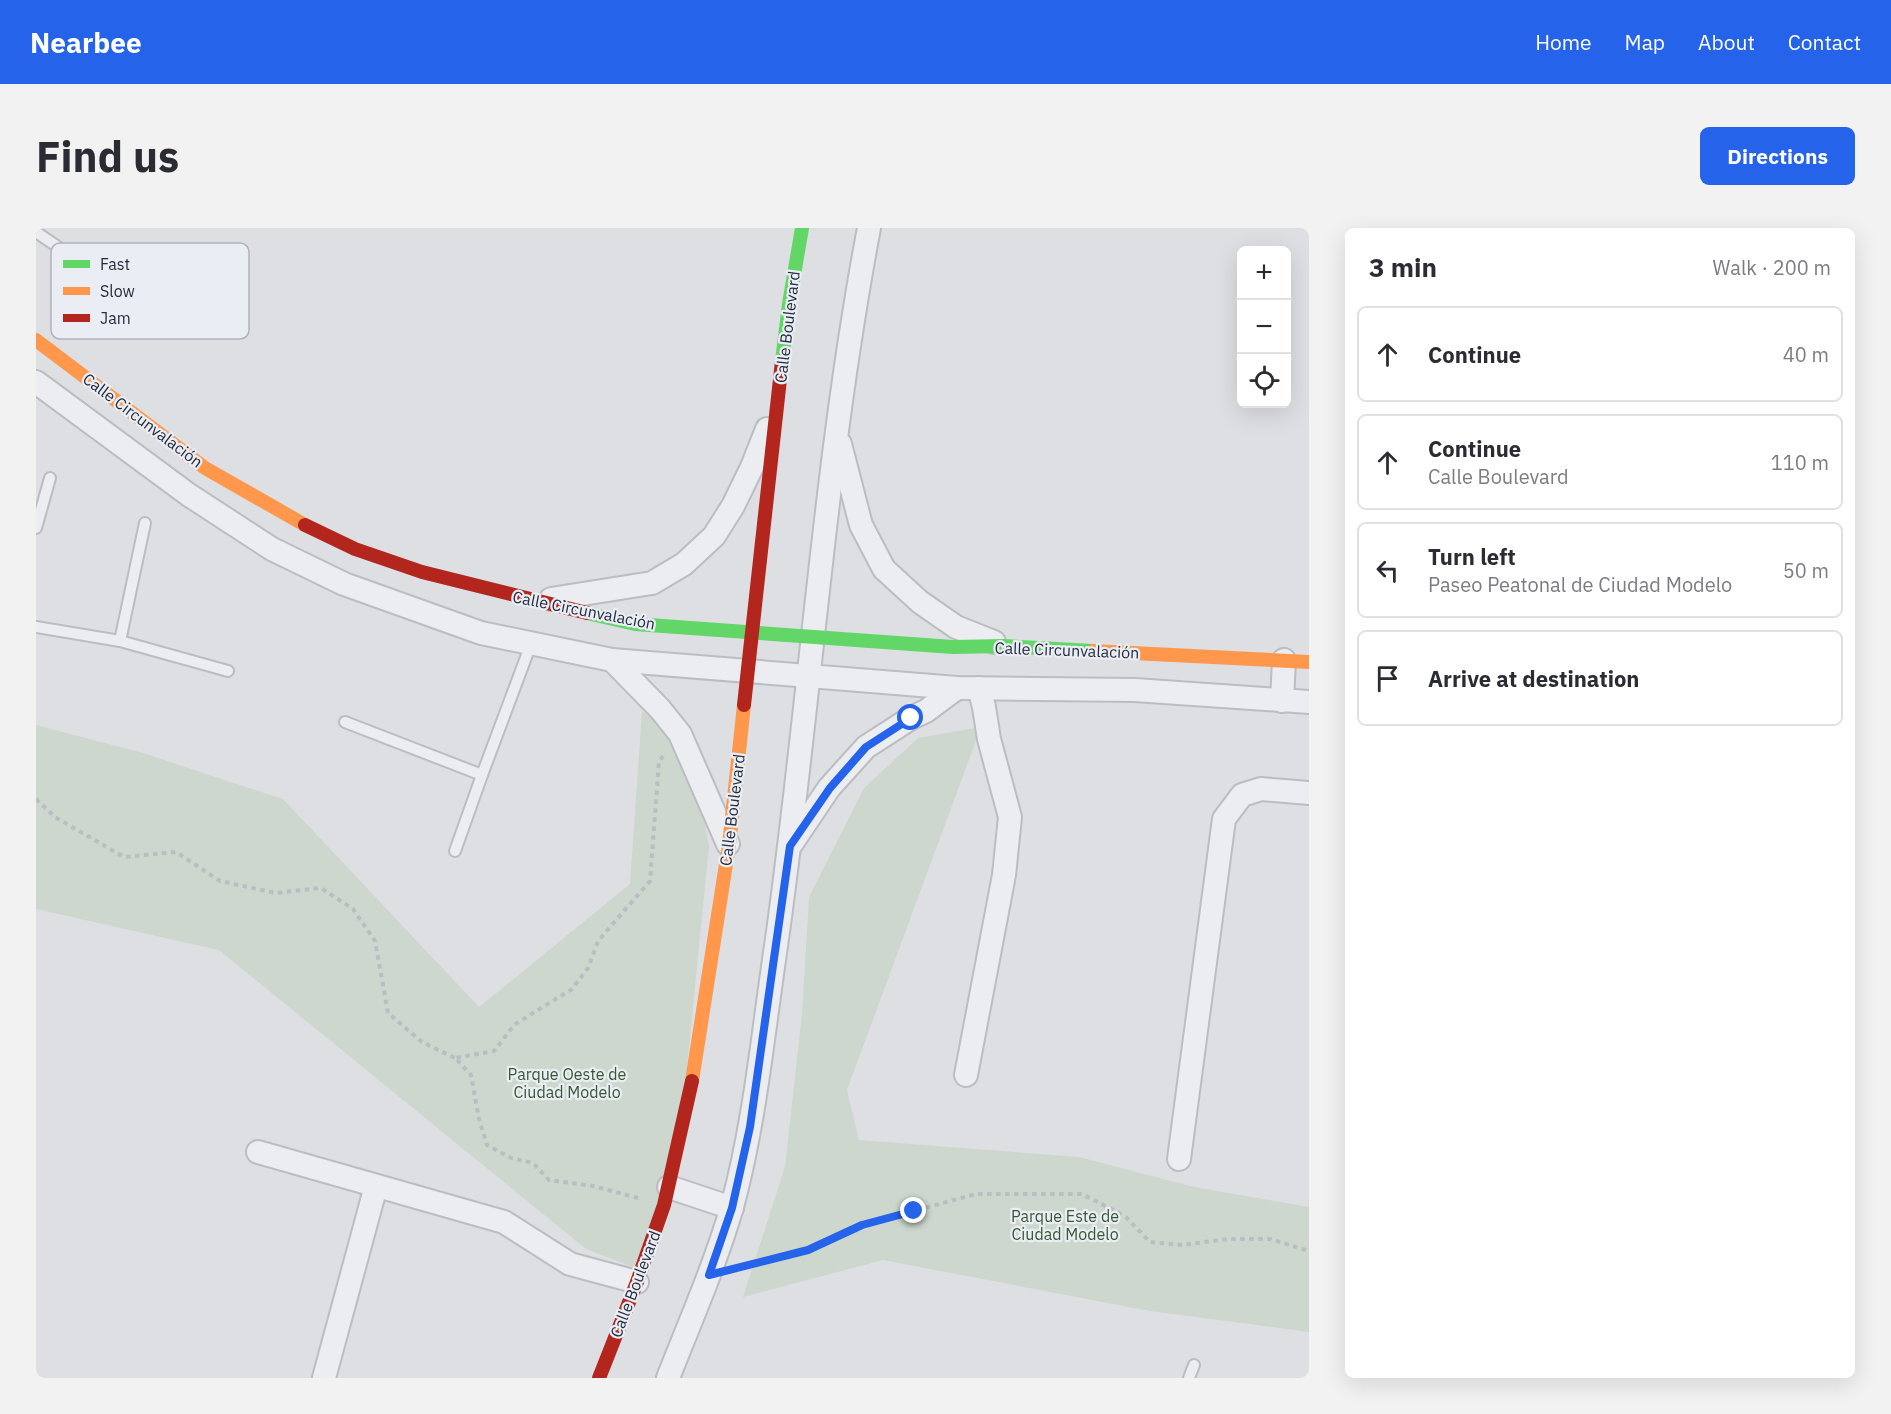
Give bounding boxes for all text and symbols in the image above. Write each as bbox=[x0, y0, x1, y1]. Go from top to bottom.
text: Nearbee bbox=[30, 24, 142, 61]
text: Home bbox=[1535, 28, 1592, 56]
text: Map bbox=[1625, 28, 1665, 56]
text: About bbox=[1698, 28, 1755, 56]
text: Contact bbox=[1788, 28, 1861, 56]
button: Directions bbox=[1700, 127, 1855, 185]
text: Find us bbox=[36, 129, 179, 184]
legend bbox=[51, 243, 249, 339]
map controls bbox=[1237, 246, 1291, 408]
button: + bbox=[1237, 246, 1291, 300]
text: 3 min bbox=[1369, 250, 1437, 284]
text: Fast bbox=[100, 254, 130, 274]
text: Walk · 200 m bbox=[1713, 254, 1831, 281]
street label: Calle Boulevard bbox=[770, 270, 804, 384]
text: Slow bbox=[100, 281, 135, 301]
button: − bbox=[1237, 300, 1291, 354]
text: Jam bbox=[100, 308, 131, 328]
icon: ahead bbox=[1371, 338, 1404, 371]
text: Continue bbox=[1428, 340, 1521, 369]
text: 40 m bbox=[1783, 341, 1829, 368]
button: locate bbox=[1237, 354, 1291, 408]
street label: Calle Circunvalación bbox=[79, 368, 207, 472]
text: Continue bbox=[1428, 434, 1521, 463]
icon: ahead bbox=[1371, 446, 1404, 479]
text: 110 m bbox=[1771, 449, 1829, 476]
text: Calle Boulevard bbox=[1428, 463, 1569, 490]
text: Turn left bbox=[1428, 542, 1516, 571]
icon: left bbox=[1371, 554, 1404, 587]
text: 50 m bbox=[1783, 557, 1829, 584]
text: Paseo Peatonal de Ciudad Modelo bbox=[1428, 571, 1732, 598]
street label: Calle Circunvalación bbox=[511, 586, 657, 634]
street label: Calle Circunvalación bbox=[994, 637, 1140, 663]
icon: arrive bbox=[1371, 662, 1404, 695]
text: Arrive at destination bbox=[1428, 664, 1639, 693]
route start bbox=[897, 704, 923, 730]
street label: Calle Boulevard bbox=[715, 753, 749, 867]
park label: Parque Oeste de Ciudad Modelo bbox=[508, 1064, 627, 1102]
route end bbox=[900, 1197, 926, 1223]
park label: Parque Este de Ciudad Modelo bbox=[1011, 1206, 1119, 1244]
street label: Calle Boulevard bbox=[606, 1228, 664, 1340]

